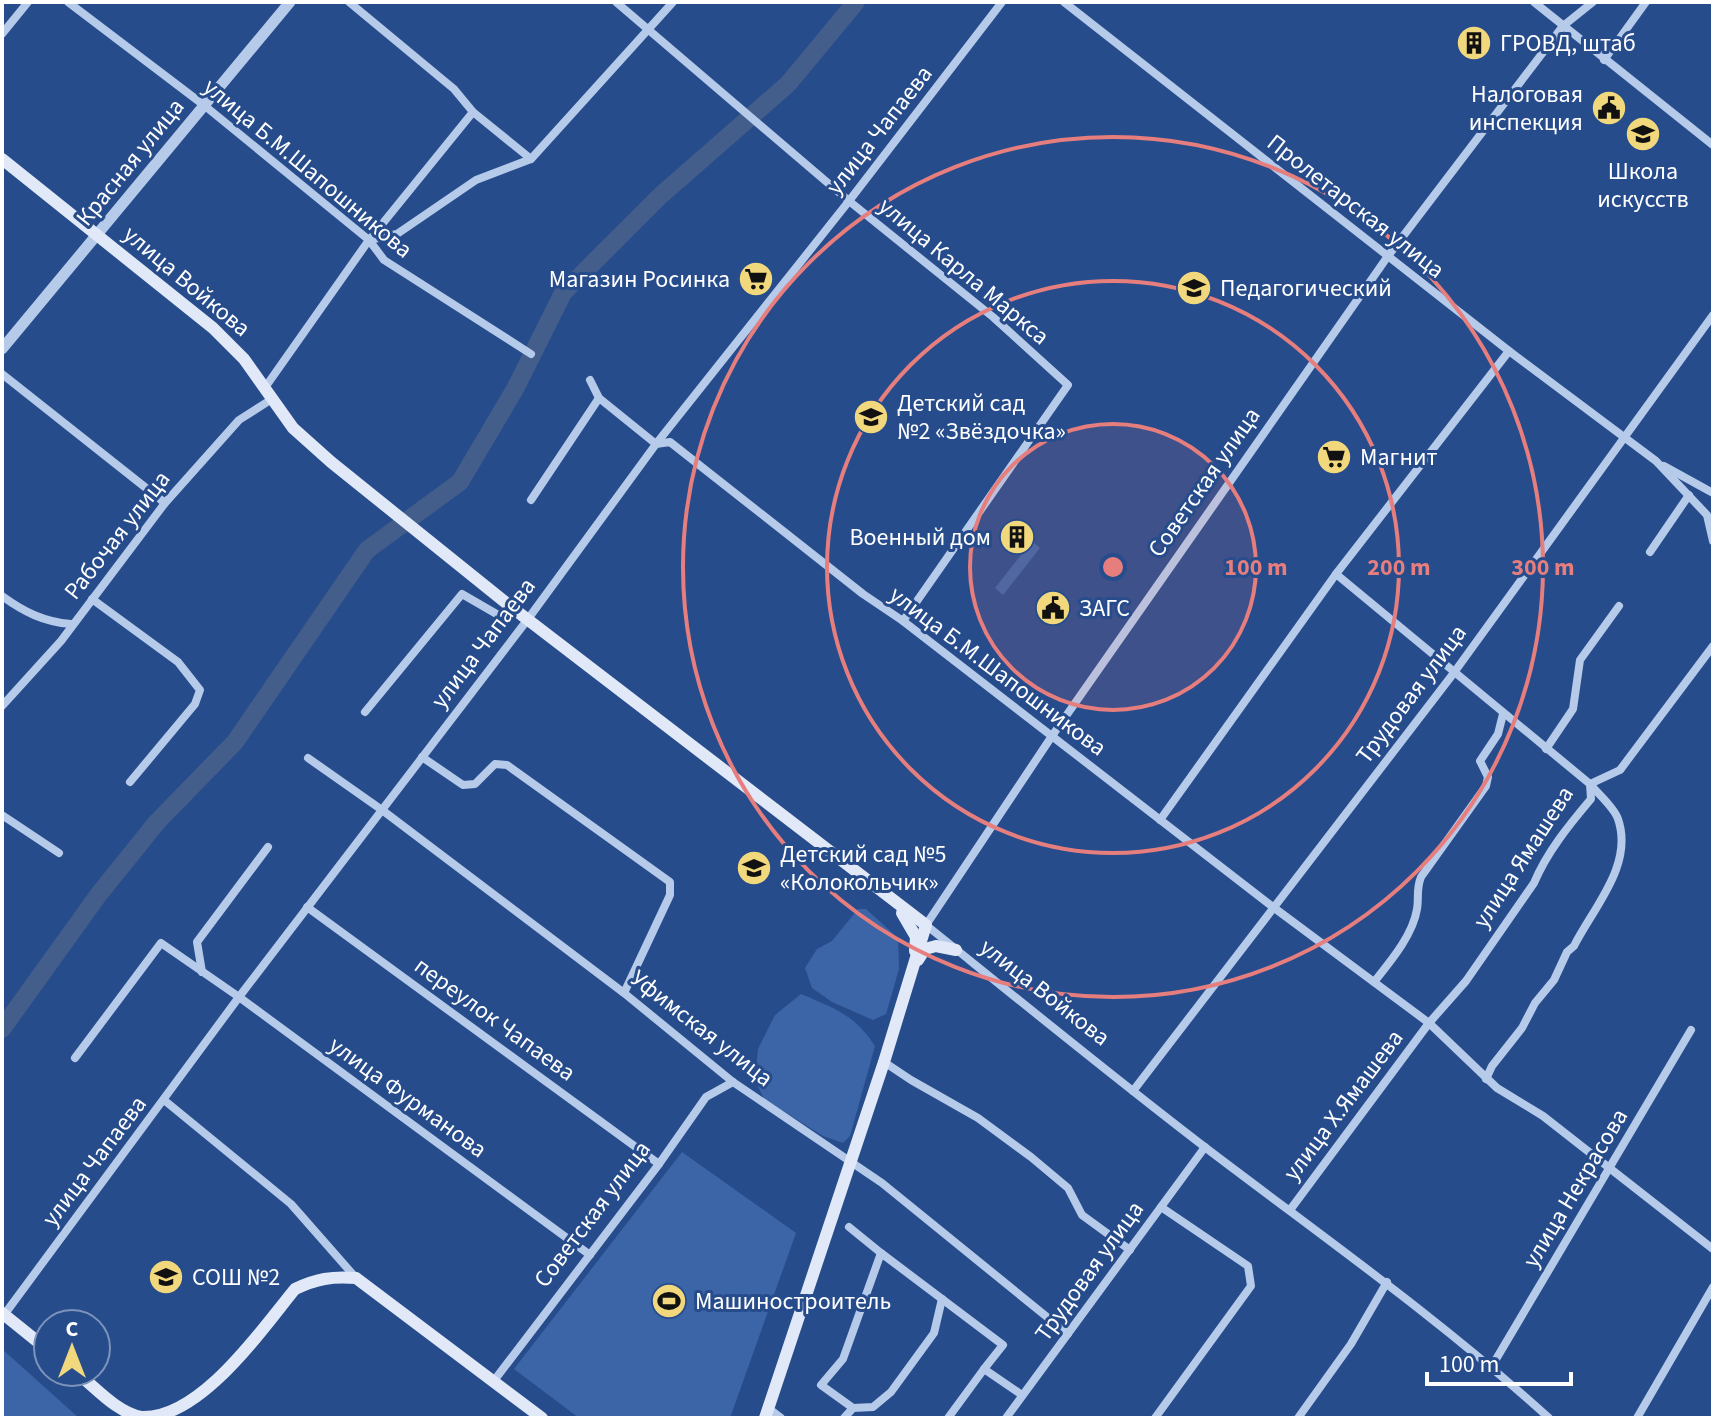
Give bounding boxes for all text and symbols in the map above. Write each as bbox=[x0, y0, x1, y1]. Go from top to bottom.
building icon: ГРОВД, штаб bbox=[1455, 24, 1493, 62]
place label: ГРОВД, штаб bbox=[1500, 26, 1636, 61]
street label: улица Чапаева bbox=[818, 58, 941, 202]
street label: улица Б.М.Шапошникова bbox=[195, 70, 420, 267]
place label: Налоговая инспекция bbox=[1469, 77, 1583, 140]
public building icon: Налоговая инспекция bbox=[1590, 89, 1628, 127]
street label: Красная улица bbox=[68, 91, 193, 234]
school or university icon: Школа искусств bbox=[1624, 115, 1662, 153]
street label: Пролетарская улица bbox=[1259, 126, 1452, 287]
place label: Школа искусств bbox=[1597, 154, 1689, 217]
street label: улица Карла Маркса bbox=[871, 189, 1057, 354]
street label: улица Войкова bbox=[115, 217, 258, 345]
supermarket icon: Магазин Росинка bbox=[737, 260, 775, 298]
place label: Магазин Росинка bbox=[549, 262, 730, 297]
school or university icon: Педагогический bbox=[1175, 269, 1213, 307]
place label: Педагогический bbox=[1220, 271, 1392, 306]
place label: Детский сад №2 «Звёздочка» bbox=[897, 386, 1066, 449]
school or university icon: Детский сад №2 «Звёздочка» bbox=[852, 398, 890, 436]
street label: Советская улица bbox=[1140, 400, 1269, 564]
supermarket icon: Магнит bbox=[1315, 438, 1353, 476]
place label: Магнит bbox=[1360, 440, 1438, 475]
street label: Рабочая улица bbox=[56, 463, 179, 607]
building icon: Военный дом bbox=[998, 518, 1036, 556]
place label: Военный дом bbox=[849, 520, 991, 555]
text: 100 m bbox=[1224, 550, 1288, 585]
text: 200 m bbox=[1367, 550, 1431, 585]
text: 300 m bbox=[1511, 550, 1575, 585]
centre of rings bbox=[1099, 553, 1127, 581]
street label: улица Чапаева bbox=[423, 571, 544, 716]
street label: улица Б.М.Шапошникова bbox=[882, 578, 1114, 765]
public building icon: ЗАГС bbox=[1034, 589, 1072, 627]
place label: ЗАГС bbox=[1079, 591, 1130, 626]
street label: Трудовая улица bbox=[1347, 617, 1475, 771]
street label: улица Ямашева bbox=[1464, 779, 1583, 935]
place label: Детский сад №5 «Колокольчик» bbox=[780, 837, 946, 900]
school or university icon: Детский сад №5 «Колокольчик» bbox=[735, 849, 773, 887]
street label: улица Войкова bbox=[972, 930, 1117, 1055]
street label: переулок Чапаева bbox=[407, 949, 583, 1090]
street label: Уфимская улица bbox=[623, 962, 780, 1095]
street label: улица Х.Ямашева bbox=[1275, 1022, 1412, 1188]
street label: улица Фурманова bbox=[321, 1028, 494, 1167]
street label: улица Чапаева bbox=[34, 1089, 155, 1234]
street label: улица Некрасова bbox=[1514, 1102, 1637, 1274]
street label: Советская улица bbox=[525, 1133, 659, 1295]
street label: Трудовая улица bbox=[1026, 1194, 1152, 1349]
school or university icon: СОШ №2 bbox=[147, 1258, 185, 1296]
place label: СОШ №2 bbox=[192, 1260, 280, 1295]
sports icon: Машиностроитель bbox=[650, 1282, 688, 1320]
place label: Машиностроитель bbox=[695, 1284, 891, 1319]
north arrow bbox=[32, 1308, 112, 1388]
text: С bbox=[66, 1313, 79, 1345]
scale bar bbox=[1427, 1336, 1571, 1386]
text: 100 m bbox=[1439, 1347, 1499, 1382]

